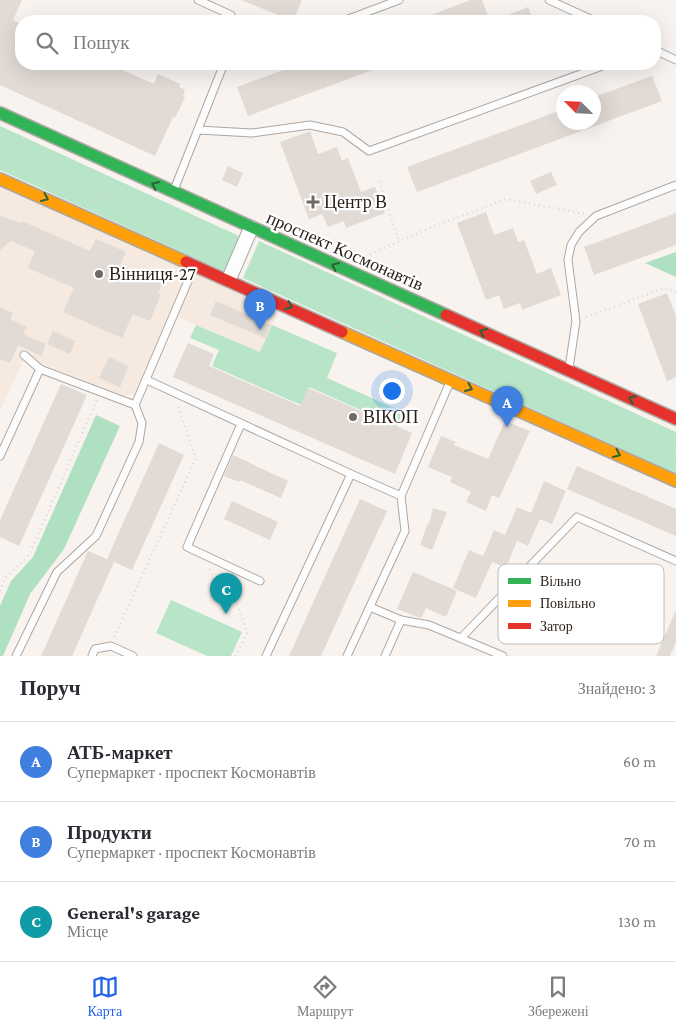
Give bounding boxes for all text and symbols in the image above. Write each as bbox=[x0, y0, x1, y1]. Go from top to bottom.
search box bbox=[15, 15, 661, 70]
icon: search bbox=[33, 29, 61, 57]
text: Пошук bbox=[73, 32, 130, 53]
north arrow bbox=[556, 85, 601, 130]
one-way arrow bbox=[151, 180, 160, 191]
one-way arrow bbox=[40, 192, 49, 203]
place label: Центр В bbox=[324, 192, 387, 212]
marker: Центр В bbox=[306, 195, 320, 209]
street label: проспект Космонавтів bbox=[264, 207, 426, 295]
one-way arrow bbox=[331, 261, 340, 272]
place label: Вінниця-27 bbox=[109, 264, 196, 284]
marker: Вінниця-27 bbox=[93, 268, 105, 280]
pin: B bbox=[244, 289, 276, 330]
one-way arrow bbox=[284, 300, 293, 311]
one-way arrow bbox=[479, 328, 488, 339]
your location bbox=[379, 378, 405, 404]
one-way arrow bbox=[464, 381, 473, 392]
pin: A bbox=[491, 386, 523, 427]
one-way arrow bbox=[628, 394, 637, 405]
place label: ВІКОП bbox=[363, 407, 419, 427]
marker: ВІКОП bbox=[347, 411, 359, 423]
one-way arrow bbox=[612, 448, 621, 459]
legend bbox=[498, 564, 664, 644]
pin: C bbox=[210, 573, 242, 614]
text: Вільно bbox=[540, 573, 581, 589]
text: Повільно bbox=[540, 595, 595, 611]
text: Затор bbox=[540, 618, 573, 634]
text: Поруч bbox=[20, 676, 81, 700]
text: Знайдено: 3 bbox=[578, 680, 656, 697]
text: АТБ-маркет bbox=[67, 742, 173, 763]
text: A bbox=[31, 753, 41, 770]
text: 60 m bbox=[623, 753, 656, 770]
text: Супермаркет · проспект Космонавтів bbox=[67, 764, 316, 781]
text: Продукти bbox=[67, 822, 152, 843]
text: B bbox=[31, 833, 41, 850]
text: 70 m bbox=[624, 833, 656, 850]
text: Супермаркет · проспект Космонавтів bbox=[67, 844, 316, 861]
text: General's garage bbox=[67, 902, 200, 923]
text: C bbox=[31, 913, 41, 930]
text: 130 m bbox=[618, 913, 656, 930]
text: Місце bbox=[67, 923, 108, 940]
tab: Карта bbox=[87, 973, 122, 1020]
tab: Маршрут bbox=[297, 973, 353, 1020]
tab: Збережені bbox=[528, 973, 589, 1020]

